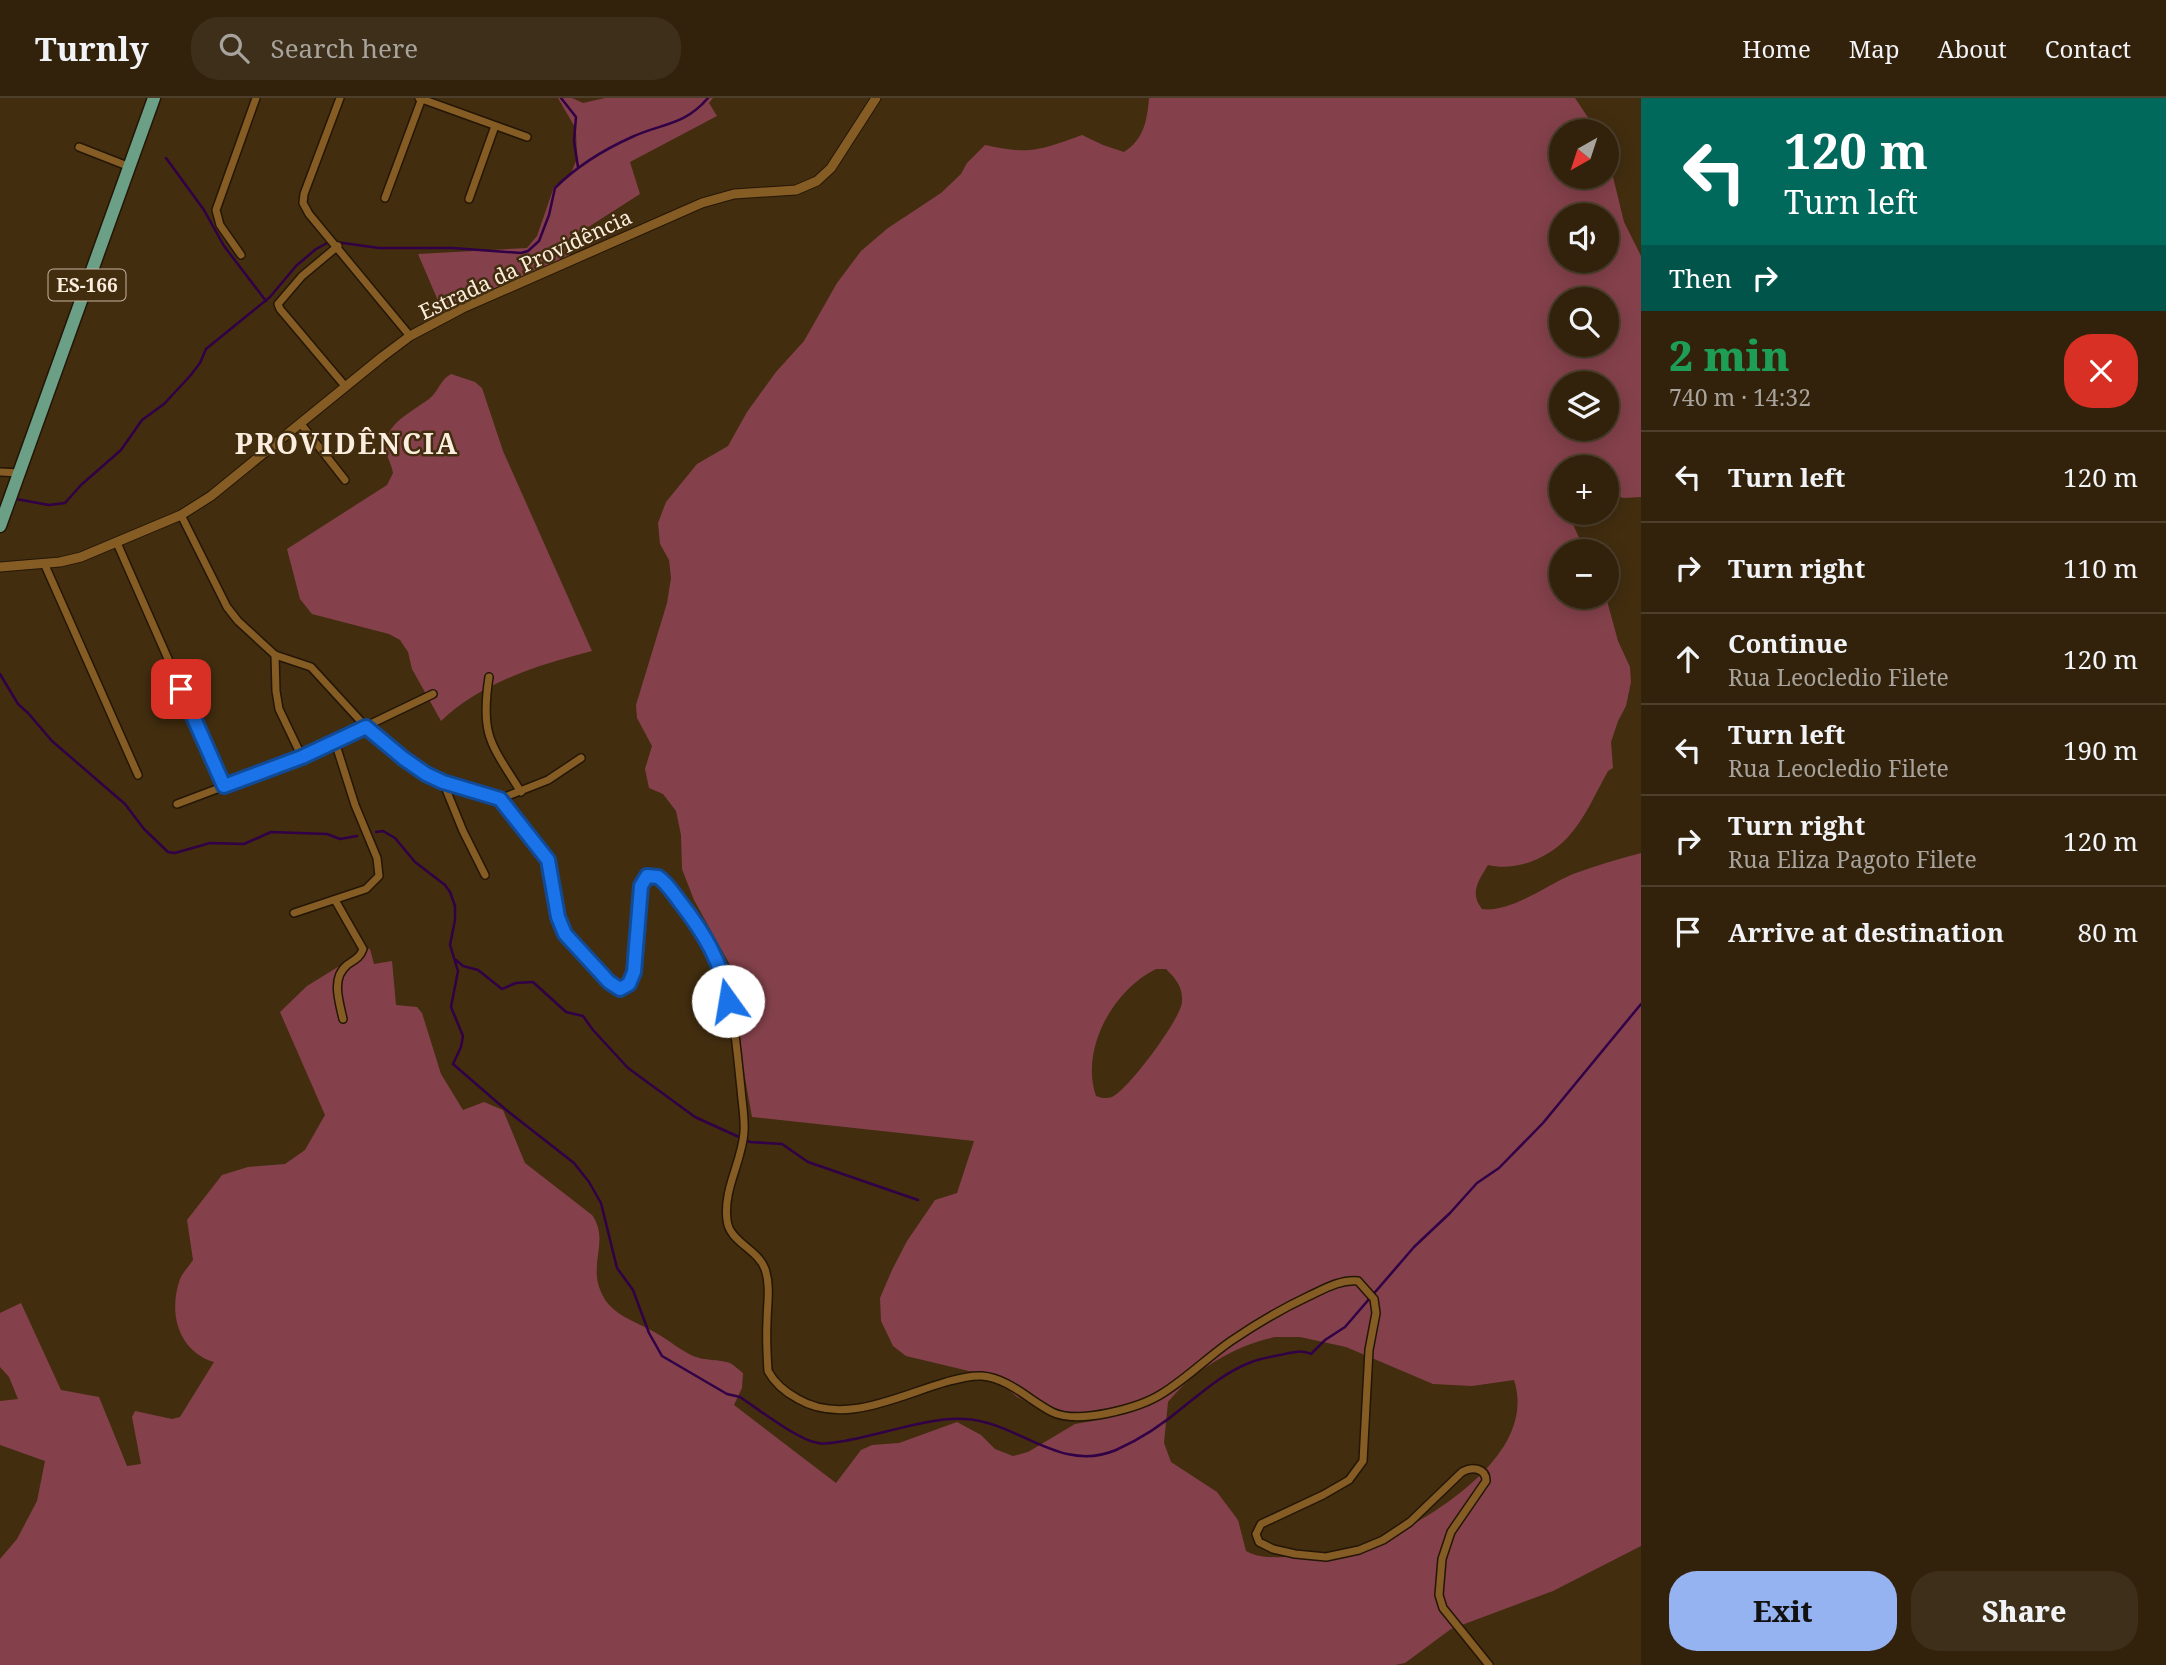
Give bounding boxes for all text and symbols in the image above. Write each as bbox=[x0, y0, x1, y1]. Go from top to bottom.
search box bbox=[191, 17, 681, 80]
text: Turnly bbox=[35, 26, 149, 71]
icon: search bbox=[215, 29, 253, 67]
text: Search here bbox=[271, 30, 418, 66]
text: Home bbox=[1742, 32, 1811, 65]
text: Map bbox=[1849, 32, 1900, 65]
text: About bbox=[1938, 32, 2007, 65]
text: Contact bbox=[2045, 32, 2131, 65]
text: 120 m bbox=[1784, 117, 1928, 183]
north arrow bbox=[1549, 119, 1619, 189]
map controls bbox=[1549, 119, 1619, 609]
icon: left bbox=[1669, 126, 1760, 217]
text: Turn left bbox=[1784, 180, 1918, 223]
street label: Estrada da Providência bbox=[414, 202, 636, 326]
button: sound bbox=[1549, 203, 1619, 273]
icon: right bbox=[1746, 259, 1784, 297]
text: Then bbox=[1669, 260, 1732, 296]
road number: ES-166 bbox=[48, 270, 126, 300]
button: search bbox=[1549, 287, 1619, 357]
text: 2 min bbox=[1669, 326, 1790, 383]
button: close bbox=[2064, 334, 2138, 408]
button: layers bbox=[1549, 371, 1619, 441]
text: 740 m · 14:32 bbox=[1669, 381, 1811, 413]
district label: PROVIDÊNCIA bbox=[235, 424, 459, 462]
button: + bbox=[1549, 455, 1619, 525]
icon: left bbox=[1669, 458, 1707, 496]
text: Turn left bbox=[1728, 459, 1845, 495]
text: 120 m bbox=[2063, 459, 2138, 495]
button: − bbox=[1549, 539, 1619, 609]
icon: right bbox=[1669, 549, 1707, 587]
text: Turn right bbox=[1728, 550, 1865, 586]
text: 110 m bbox=[2063, 550, 2138, 586]
text: Continue bbox=[1728, 625, 1848, 661]
icon: ahead bbox=[1669, 640, 1707, 678]
text: 120 m bbox=[2063, 641, 2138, 677]
pin bbox=[151, 659, 211, 719]
text: Rua Leocledio Filete bbox=[1728, 661, 1949, 693]
icon: arrive bbox=[162, 670, 200, 708]
text: Turn left bbox=[1728, 716, 1845, 752]
icon: left bbox=[1669, 731, 1707, 769]
text: 190 m bbox=[2063, 732, 2138, 768]
text: Rua Leocledio Filete bbox=[1728, 752, 1949, 784]
text: Turn right bbox=[1728, 807, 1865, 843]
icon: right bbox=[1669, 822, 1707, 860]
text: 120 m bbox=[2063, 823, 2138, 859]
text: Rua Eliza Pagoto Filete bbox=[1728, 843, 1977, 875]
icon: arrive bbox=[1669, 913, 1707, 951]
text: Arrive at destination bbox=[1728, 914, 2004, 950]
text: 80 m bbox=[2078, 914, 2138, 950]
position arrow bbox=[691, 964, 765, 1038]
button: Exit bbox=[1669, 1571, 1897, 1651]
button: Share bbox=[1911, 1571, 2138, 1651]

